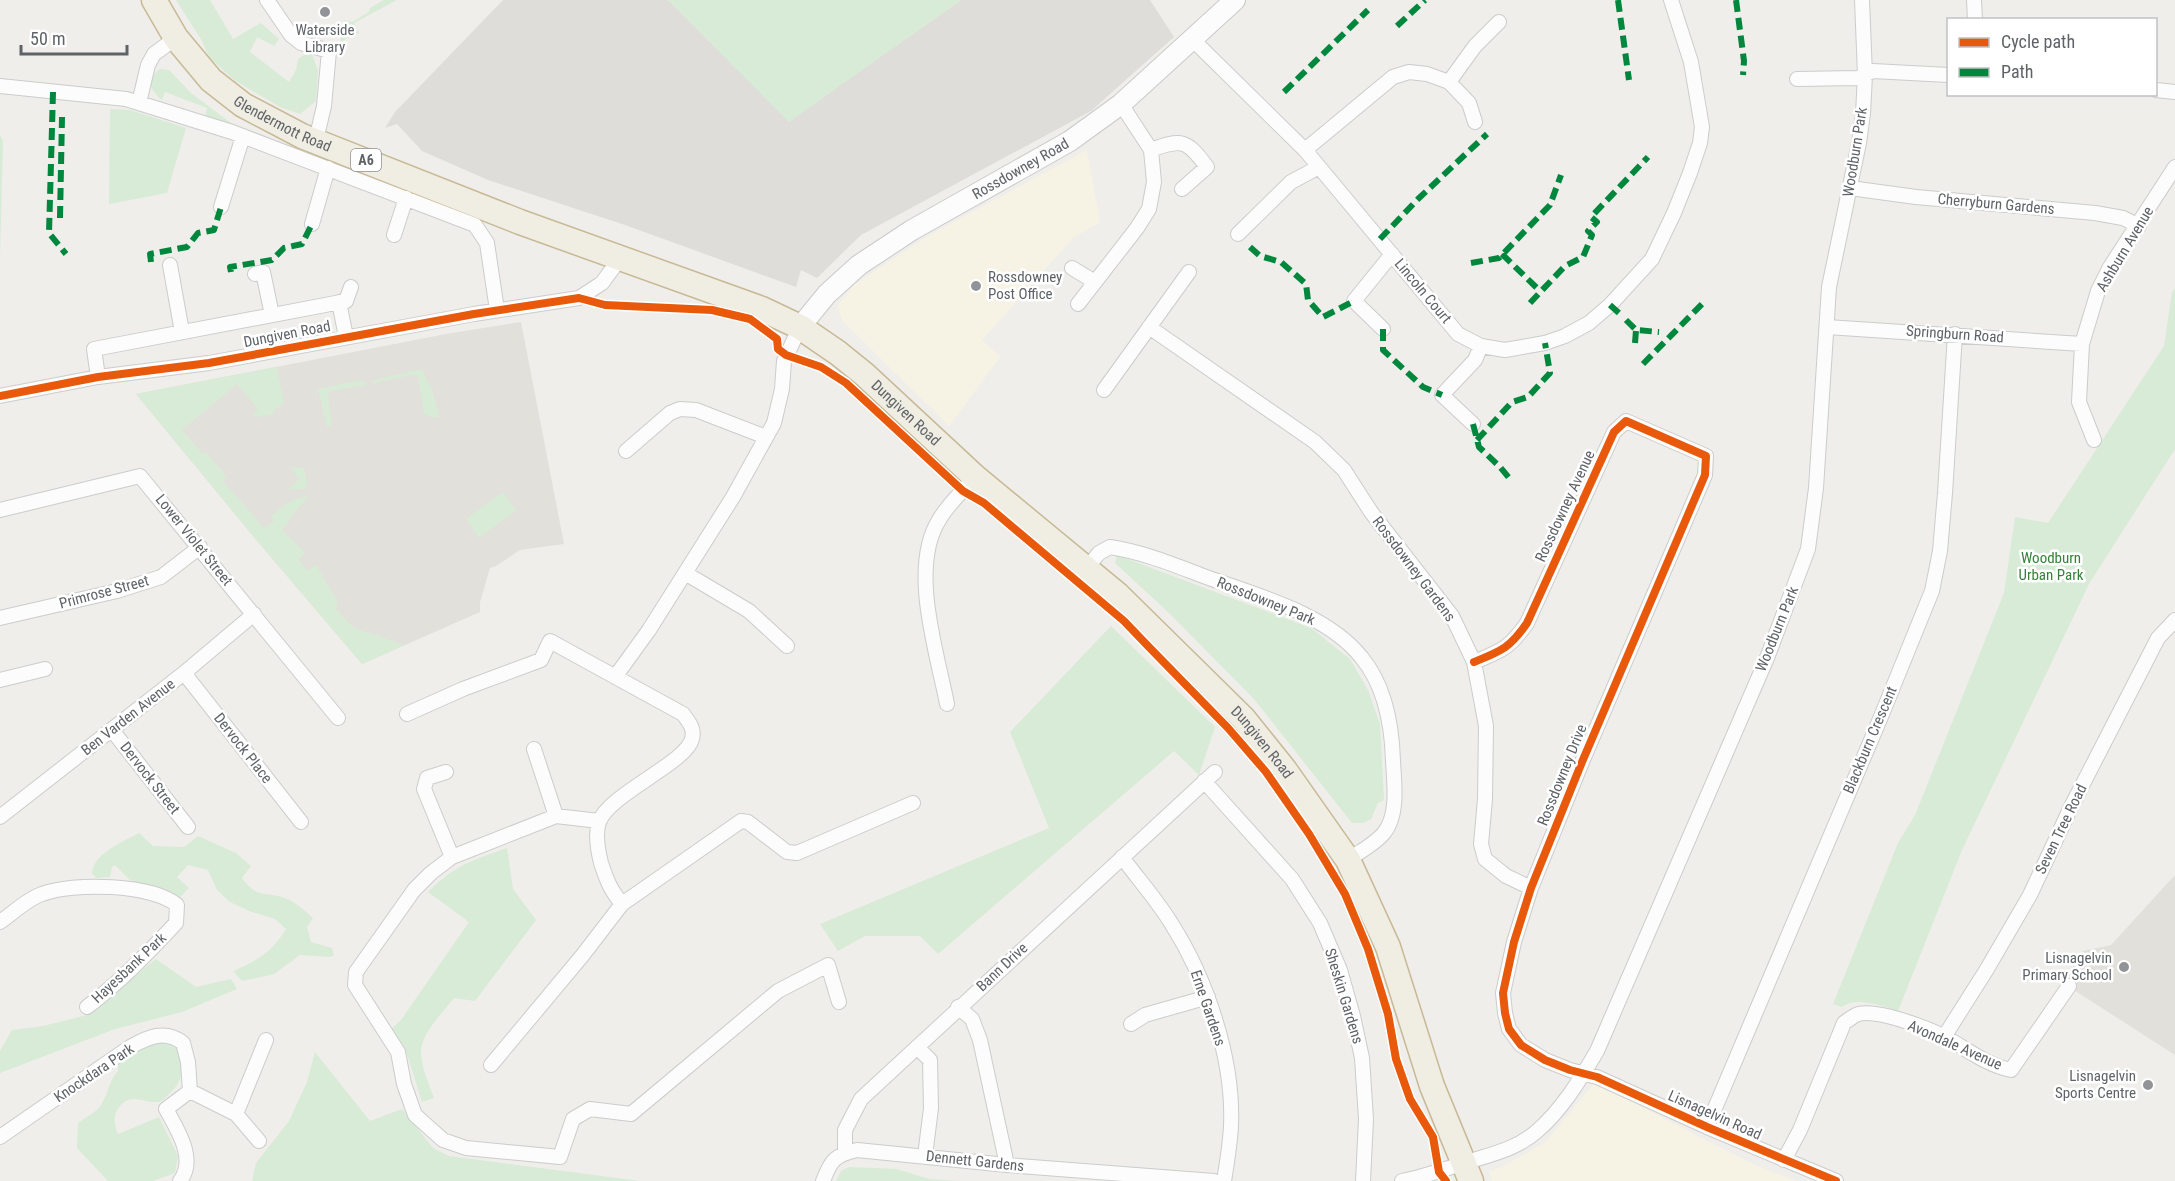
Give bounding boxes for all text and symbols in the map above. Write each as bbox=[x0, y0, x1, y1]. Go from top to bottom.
marker: Waterside Library bbox=[318, 5, 332, 19]
scale bar bbox=[21, 18, 128, 56]
legend bbox=[1947, 18, 2157, 96]
place label: Waterside Library bbox=[295, 21, 355, 56]
text: 50 m bbox=[30, 28, 65, 49]
text: Cycle path bbox=[2001, 31, 2075, 52]
text: Path bbox=[2001, 61, 2034, 82]
street label: Glendermott Road bbox=[230, 92, 334, 156]
street label: Woodburn Park bbox=[1839, 106, 1871, 198]
street label: Rossdowney Road bbox=[969, 134, 1072, 203]
road number: A6 bbox=[351, 149, 381, 171]
street label: Cherryburn Gardens bbox=[1937, 190, 2055, 218]
street label: Ashburn Avenue bbox=[2093, 203, 2157, 295]
street label: Lincoln Court bbox=[1391, 255, 1455, 327]
place label: Rossdowney Post Office bbox=[988, 268, 1062, 303]
marker: Rossdowney Post Office bbox=[969, 279, 983, 293]
street label: Dungiven Road bbox=[242, 317, 332, 351]
street label: Springburn Road bbox=[1906, 322, 2004, 346]
street label: Dungiven Road bbox=[867, 376, 944, 449]
street label: Rossdowney Avenue bbox=[1531, 447, 1599, 565]
street label: Lower Violet Street bbox=[152, 491, 236, 589]
street label: Rossdowney Gardens bbox=[1369, 513, 1459, 625]
park label: Woodburn Urban Park bbox=[2018, 549, 2084, 584]
street label: Primrose Street bbox=[57, 571, 151, 613]
street label: Rossdowney Park bbox=[1214, 573, 1318, 629]
street label: Woodburn Park bbox=[1752, 584, 1802, 674]
street label: Ben Varden Avenue bbox=[78, 675, 178, 759]
street label: Blackburn Crescent bbox=[1839, 684, 1901, 796]
street label: Dungiven Road bbox=[1227, 702, 1297, 782]
street label: Dervock Place bbox=[210, 709, 276, 787]
street label: Rossdowney Drive bbox=[1533, 722, 1591, 828]
street label: Dervock Street bbox=[116, 738, 184, 818]
street label: Seven Tree Road bbox=[2031, 781, 2091, 877]
street label: Hayesbank Park bbox=[88, 929, 170, 1007]
street label: Bann Drive bbox=[973, 939, 1031, 995]
street label: Sheskin Gardens bbox=[1321, 946, 1367, 1046]
place label: Lisnagelvin Primary School bbox=[2022, 949, 2112, 984]
marker: Lisnagelvin Primary School bbox=[2117, 960, 2131, 974]
street label: Erne Gardens bbox=[1187, 968, 1229, 1048]
street label: Avondale Avenue bbox=[1905, 1016, 2005, 1074]
street label: Knockdara Park bbox=[51, 1040, 138, 1106]
place label: Lisnagelvin Sports Centre bbox=[2055, 1067, 2136, 1102]
marker: Lisnagelvin Sports Centre bbox=[2141, 1078, 2155, 1092]
street label: Lisnagelvin Road bbox=[1665, 1086, 1765, 1144]
street label: Dennett Gardens bbox=[925, 1147, 1025, 1175]

